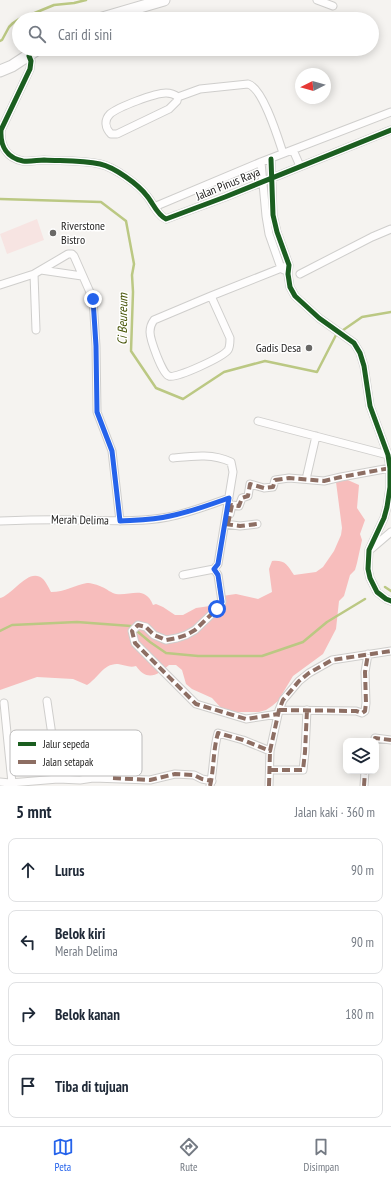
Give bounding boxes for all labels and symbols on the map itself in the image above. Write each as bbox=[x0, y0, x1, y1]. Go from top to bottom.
north arrow bbox=[295, 68, 331, 104]
street label: Jalan Pinus Raya bbox=[193, 164, 262, 204]
place label: Riverstone Bistro bbox=[61, 218, 105, 247]
marker: Riverstone Bistro bbox=[48, 228, 58, 238]
route end bbox=[84, 290, 102, 308]
water label: Ci Beureum bbox=[114, 291, 131, 345]
place label: Gadis Desa bbox=[256, 340, 301, 355]
marker: Gadis Desa bbox=[304, 343, 314, 353]
street label: Merah Delima bbox=[51, 511, 109, 528]
route start bbox=[208, 600, 226, 618]
legend bbox=[10, 730, 142, 776]
text: Jalur sepeda bbox=[42, 737, 90, 751]
text: Jalan setapak bbox=[42, 755, 94, 769]

